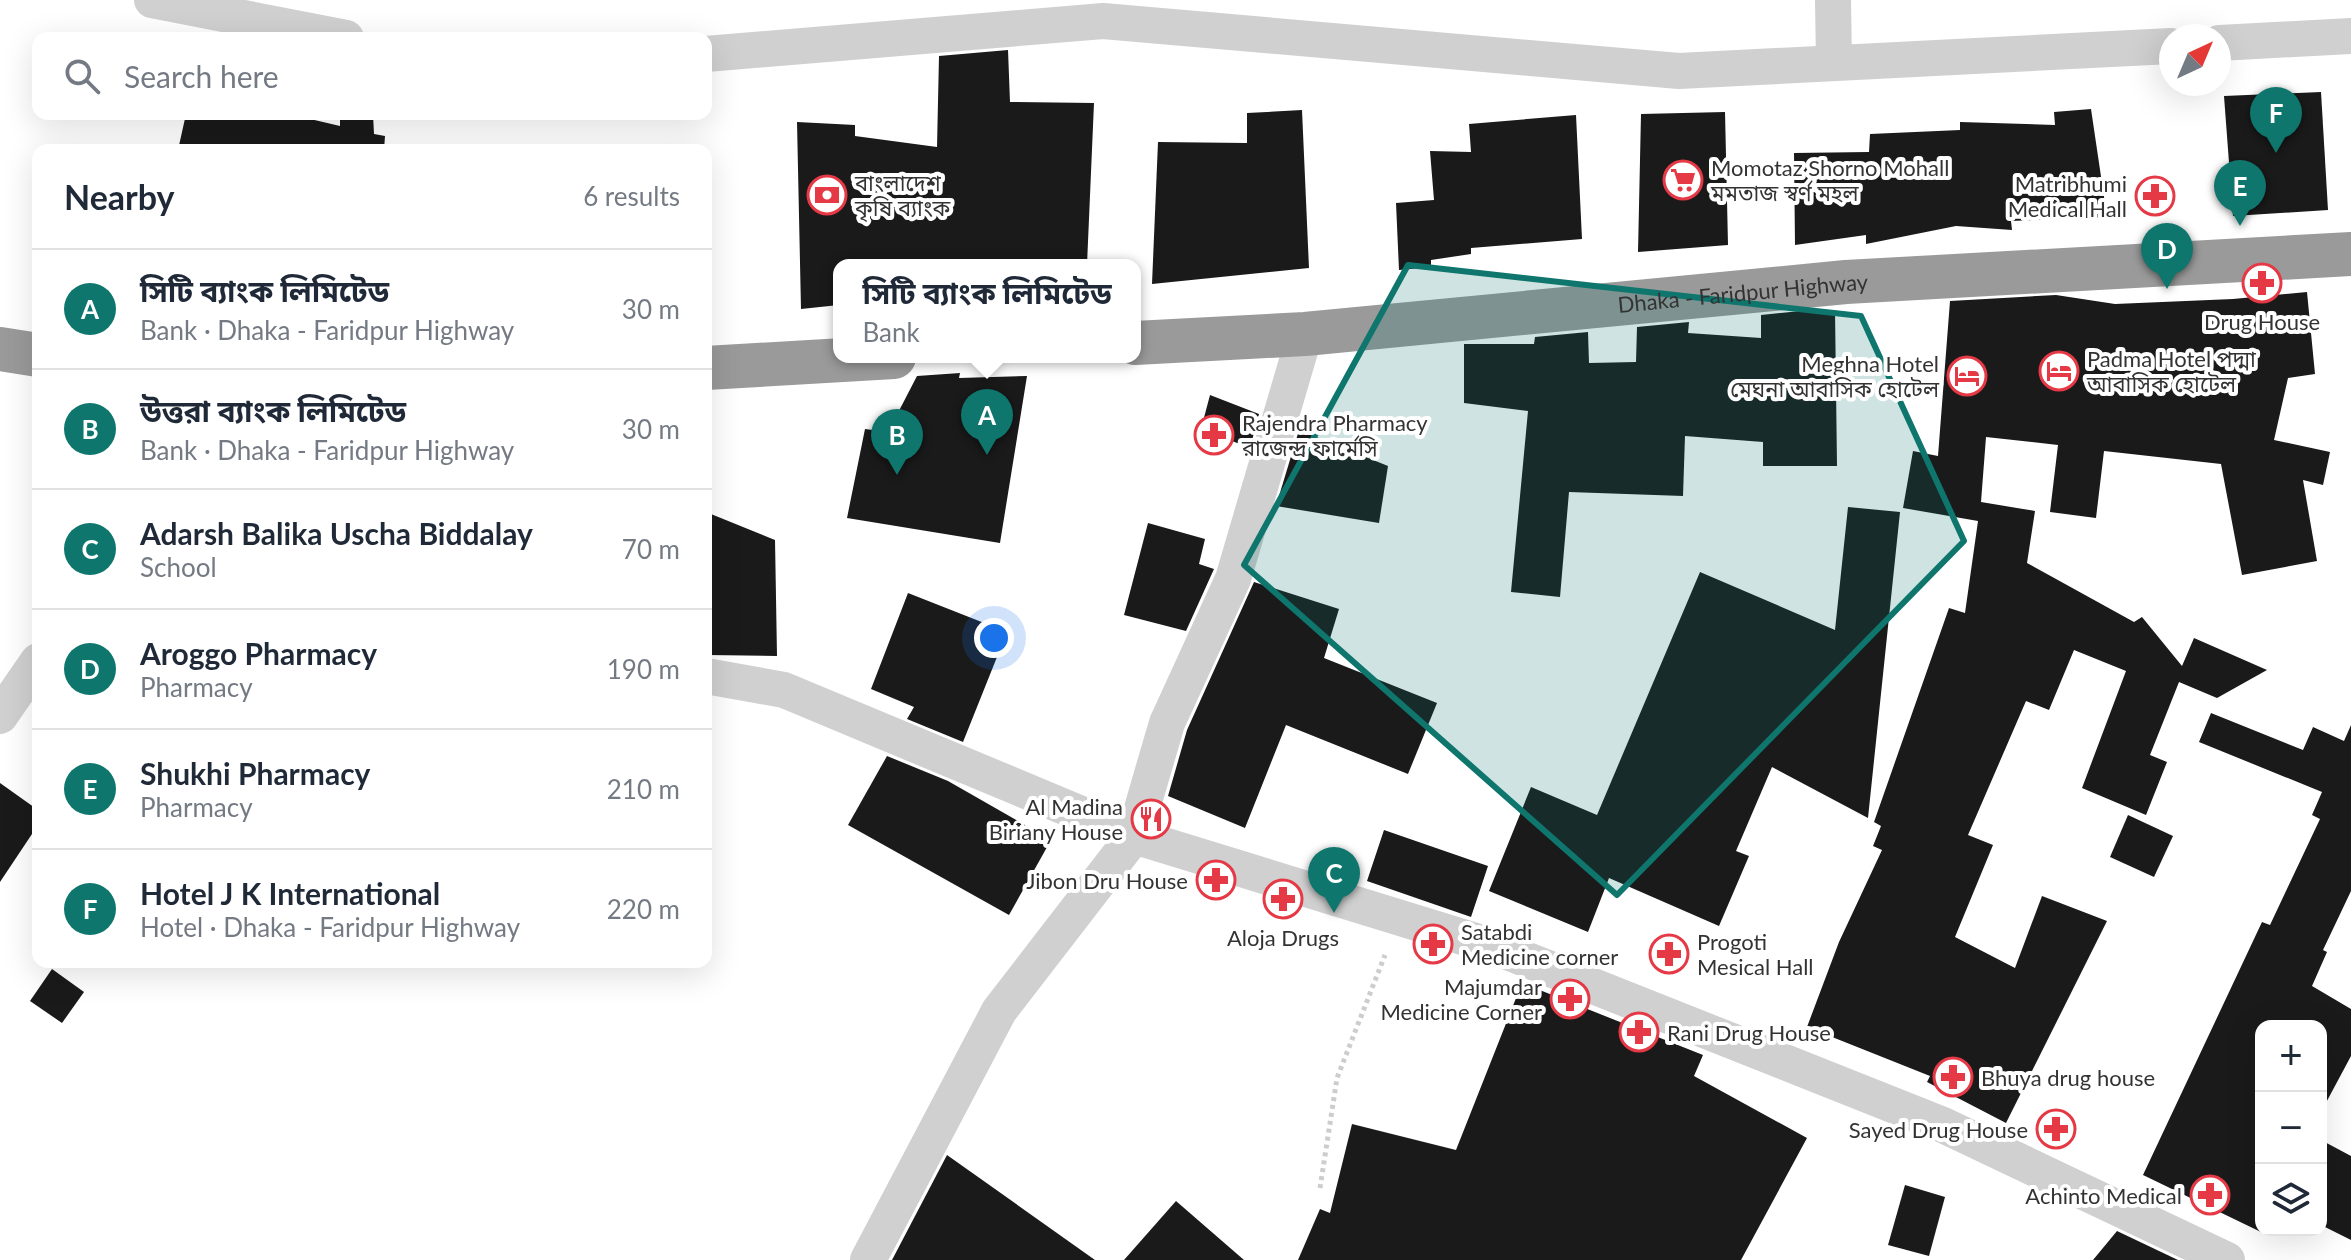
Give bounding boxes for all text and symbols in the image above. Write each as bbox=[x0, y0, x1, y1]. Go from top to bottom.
north arrow bbox=[2159, 24, 2231, 96]
search box bbox=[32, 32, 712, 120]
icon: search bbox=[60, 54, 104, 98]
text: Search here bbox=[124, 58, 279, 94]
pin: F bbox=[2250, 87, 2302, 153]
place label: Momotaz Shorno Mohall মমতাজ স্বর্ণ মহল bbox=[1710, 154, 1949, 206]
supermarket icon: Momotaz Shorno Mohall মমতাজ স্বর্ণ মহল bbox=[1662, 159, 1704, 201]
pin: E bbox=[2214, 160, 2266, 226]
place label: বাংলাদেশ কৃষি ব্যাংক bbox=[854, 169, 951, 223]
place label: Matribhumi Medical Hall bbox=[2008, 170, 2127, 222]
bank icon: বাংলাদেশ কৃষি ব্যাংক bbox=[806, 174, 848, 216]
pharmacy icon: Matribhumi Medical Hall bbox=[2134, 175, 2176, 217]
text: Nearby bbox=[64, 176, 175, 217]
text: 6 results bbox=[583, 180, 680, 212]
pin: D bbox=[2141, 223, 2193, 289]
popup bbox=[833, 259, 1141, 363]
pharmacy icon: Drug House bbox=[2241, 262, 2283, 304]
street label: Dhaka - Faridpur Highway bbox=[1616, 267, 1869, 317]
text: সিটি ব্যাংক লিমিটেড bbox=[140, 272, 389, 308]
text: সিটি ব্যাংক লিমিটেড bbox=[862, 274, 1112, 310]
text: A bbox=[81, 293, 99, 325]
text: 30 m bbox=[622, 293, 680, 325]
place label: Drug House bbox=[2204, 308, 2320, 335]
text: Bank · Dhaka - Faridpur Highway bbox=[140, 314, 514, 346]
text: Bank bbox=[862, 316, 920, 348]
place label: Padma Hotel পদ্মা আবাসিক হোটেল bbox=[2086, 345, 2257, 397]
place label: Meghna Hotel মেঘনা আবাসিক হোটেল bbox=[1730, 350, 1940, 402]
hotel icon: Padma Hotel পদ্মা আবাসিক হোটেল bbox=[2038, 350, 2080, 392]
hotel icon: Meghna Hotel মেঘনা আবাসিক হোটেল bbox=[1946, 355, 1988, 397]
pin: A bbox=[961, 389, 1013, 455]
text: উত্তরা ব্যাংক লিমিটেড bbox=[140, 392, 406, 428]
pin: B bbox=[871, 409, 923, 475]
place label: Rajendra Pharmacy রাজেন্দ্র ফার্মেসি bbox=[1241, 409, 1428, 461]
text: B bbox=[81, 413, 99, 445]
text: 30 m bbox=[622, 413, 680, 445]
pharmacy icon: Rajendra Pharmacy রাজেন্দ্র ফার্মেসি bbox=[1193, 414, 1235, 456]
text: Bank · Dhaka - Faridpur Highway bbox=[140, 434, 514, 466]
text: Adarsh Balika Uscha Biddalay bbox=[140, 515, 533, 551]
text: C bbox=[81, 533, 99, 565]
text: 70 m bbox=[622, 533, 680, 565]
text: School bbox=[140, 551, 217, 583]
your location bbox=[974, 618, 1014, 658]
text: Aroggo Pharmacy bbox=[140, 635, 377, 671]
text: D bbox=[80, 653, 100, 685]
text: 190 m bbox=[607, 653, 680, 685]
text: Pharmacy bbox=[140, 671, 253, 703]
text: Shukhi Pharmacy bbox=[140, 755, 370, 791]
text: E bbox=[83, 773, 97, 805]
text: 210 m bbox=[607, 773, 680, 805]
text: Pharmacy bbox=[140, 791, 253, 823]
place label: Al Madina Biriany House bbox=[989, 793, 1123, 845]
restaurant icon: Al Madina Biriany House bbox=[1130, 798, 1172, 840]
pin: C bbox=[1308, 847, 1360, 913]
pharmacy icon: Jibon Dru House bbox=[1195, 859, 1237, 901]
place label: Jibon Dru House bbox=[1026, 867, 1188, 894]
text: Hotel J K International bbox=[140, 875, 440, 911]
pharmacy icon: Aloja Drugs bbox=[1262, 878, 1304, 920]
text: F bbox=[83, 893, 97, 925]
text: 220 m bbox=[607, 893, 680, 925]
text: Hotel · Dhaka - Faridpur Highway bbox=[140, 911, 520, 943]
place label: Satabdi Medicine corner bbox=[1461, 918, 1618, 970]
pharmacy icon: Satabdi Medicine corner bbox=[1412, 923, 1454, 965]
place label: Aloja Drugs bbox=[1227, 924, 1339, 951]
place label: Progoti Mesical Hall bbox=[1697, 928, 1814, 980]
pharmacy icon: Progoti Mesical Hall bbox=[1648, 933, 1690, 975]
place label: Majumdar Medicine Corner bbox=[1381, 973, 1542, 1025]
pharmacy icon: Majumdar Medicine Corner bbox=[1549, 978, 1591, 1020]
pharmacy icon: Rani Drug House bbox=[1618, 1011, 1660, 1053]
place label: Rani Drug House bbox=[1667, 1019, 1831, 1046]
map controls bbox=[2255, 1020, 2327, 1236]
button: + bbox=[2255, 1020, 2327, 1092]
pharmacy icon: Bhuya drug house bbox=[1932, 1056, 1974, 1098]
place label: Bhuya drug house bbox=[1981, 1064, 2155, 1091]
button: − bbox=[2255, 1092, 2327, 1164]
pharmacy icon: Sayed Drug House bbox=[2035, 1108, 2077, 1150]
place label: Sayed Drug House bbox=[1849, 1116, 2028, 1143]
button: layers bbox=[2255, 1164, 2327, 1236]
pharmacy icon: Achinto Medical bbox=[2189, 1174, 2231, 1216]
place label: Achinto Medical bbox=[2025, 1182, 2182, 1209]

